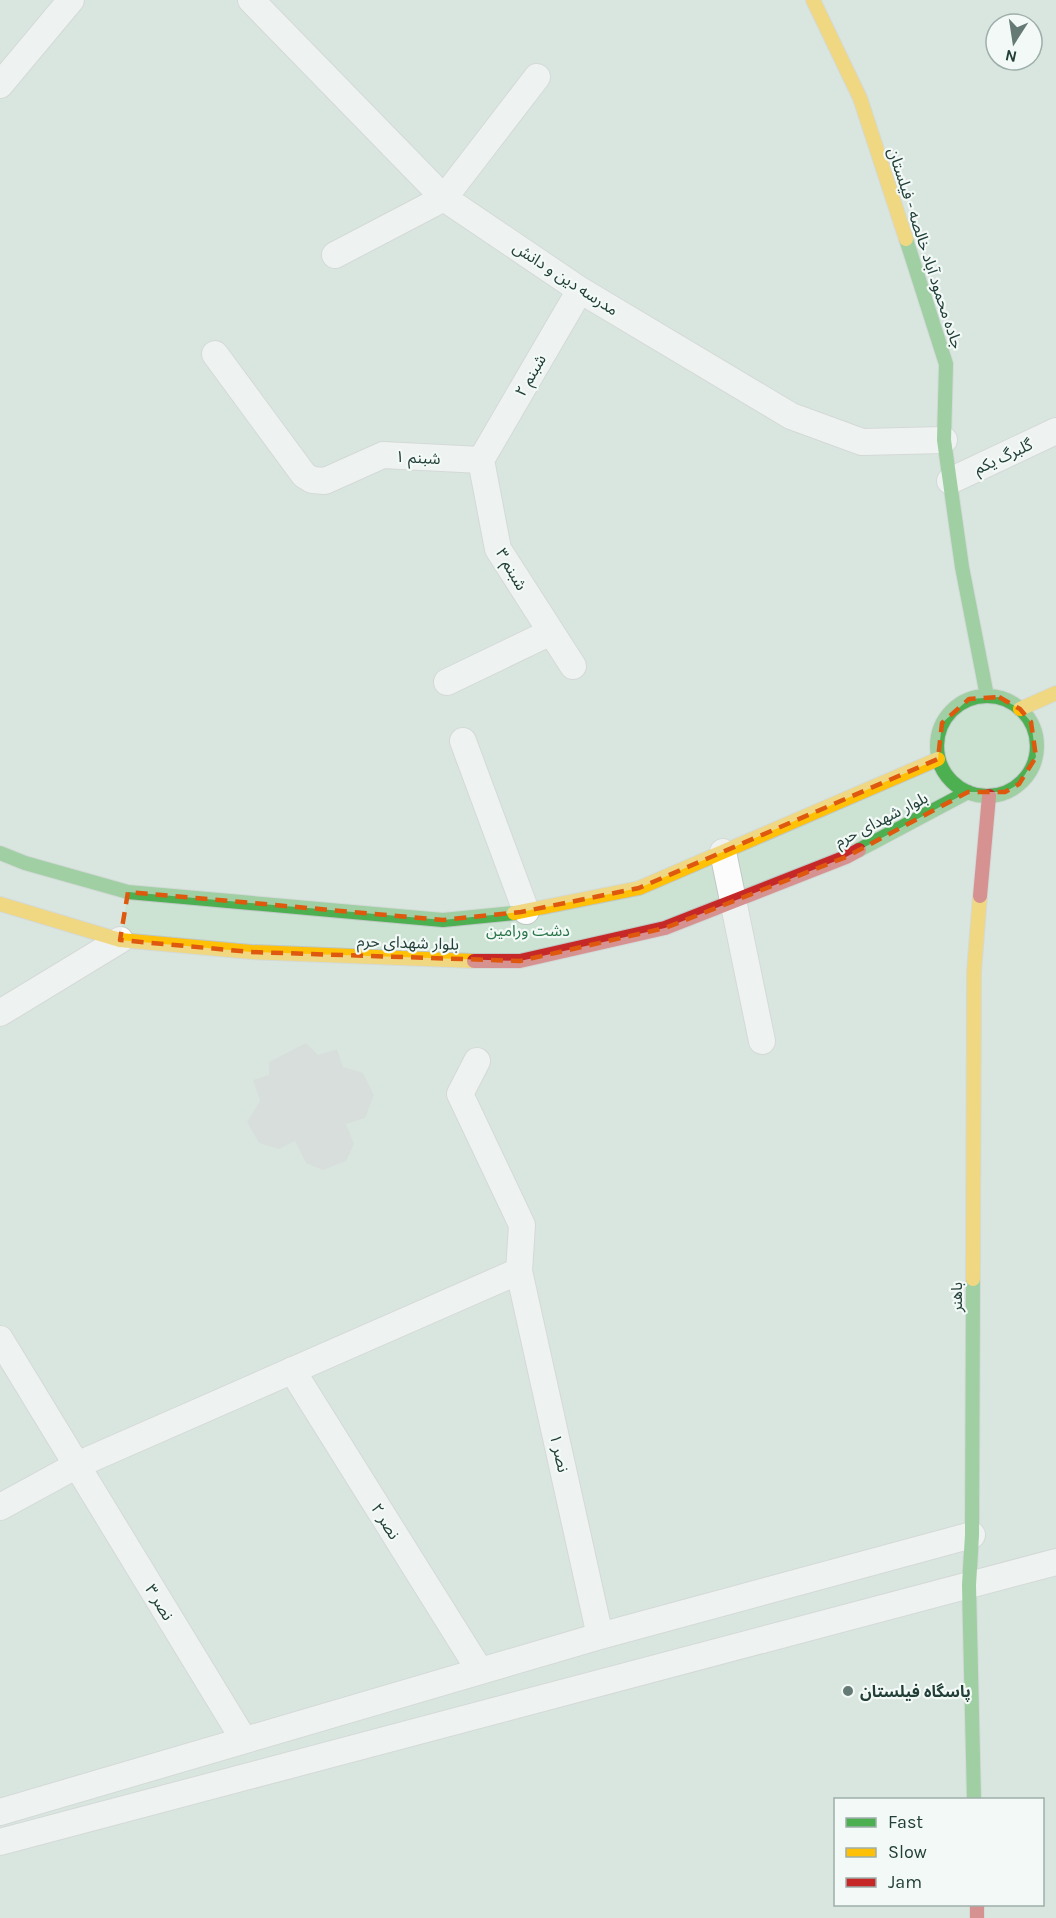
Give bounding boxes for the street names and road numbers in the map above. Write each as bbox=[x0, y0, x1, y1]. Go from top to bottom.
street label: جاده محمود آباد خالصه - فیلستان bbox=[884, 145, 967, 351]
street label: مدرسه دین و دانش bbox=[510, 237, 622, 319]
street label: شبنم ۲ bbox=[511, 351, 553, 401]
street label: گلبرگ یکم bbox=[971, 435, 1037, 481]
street label: شبنم ۱ bbox=[395, 447, 441, 471]
street label: شبنم ۳ bbox=[489, 545, 531, 595]
street label: بلوار شهدای حرم bbox=[832, 788, 932, 854]
street label: بلوار شهدای حرم bbox=[357, 931, 459, 957]
street label: باهنر bbox=[947, 1282, 966, 1313]
street label: نصر ۱ bbox=[546, 1432, 573, 1474]
street label: نصر ۲ bbox=[367, 1500, 404, 1543]
street label: نصر ۳ bbox=[141, 1581, 178, 1624]

